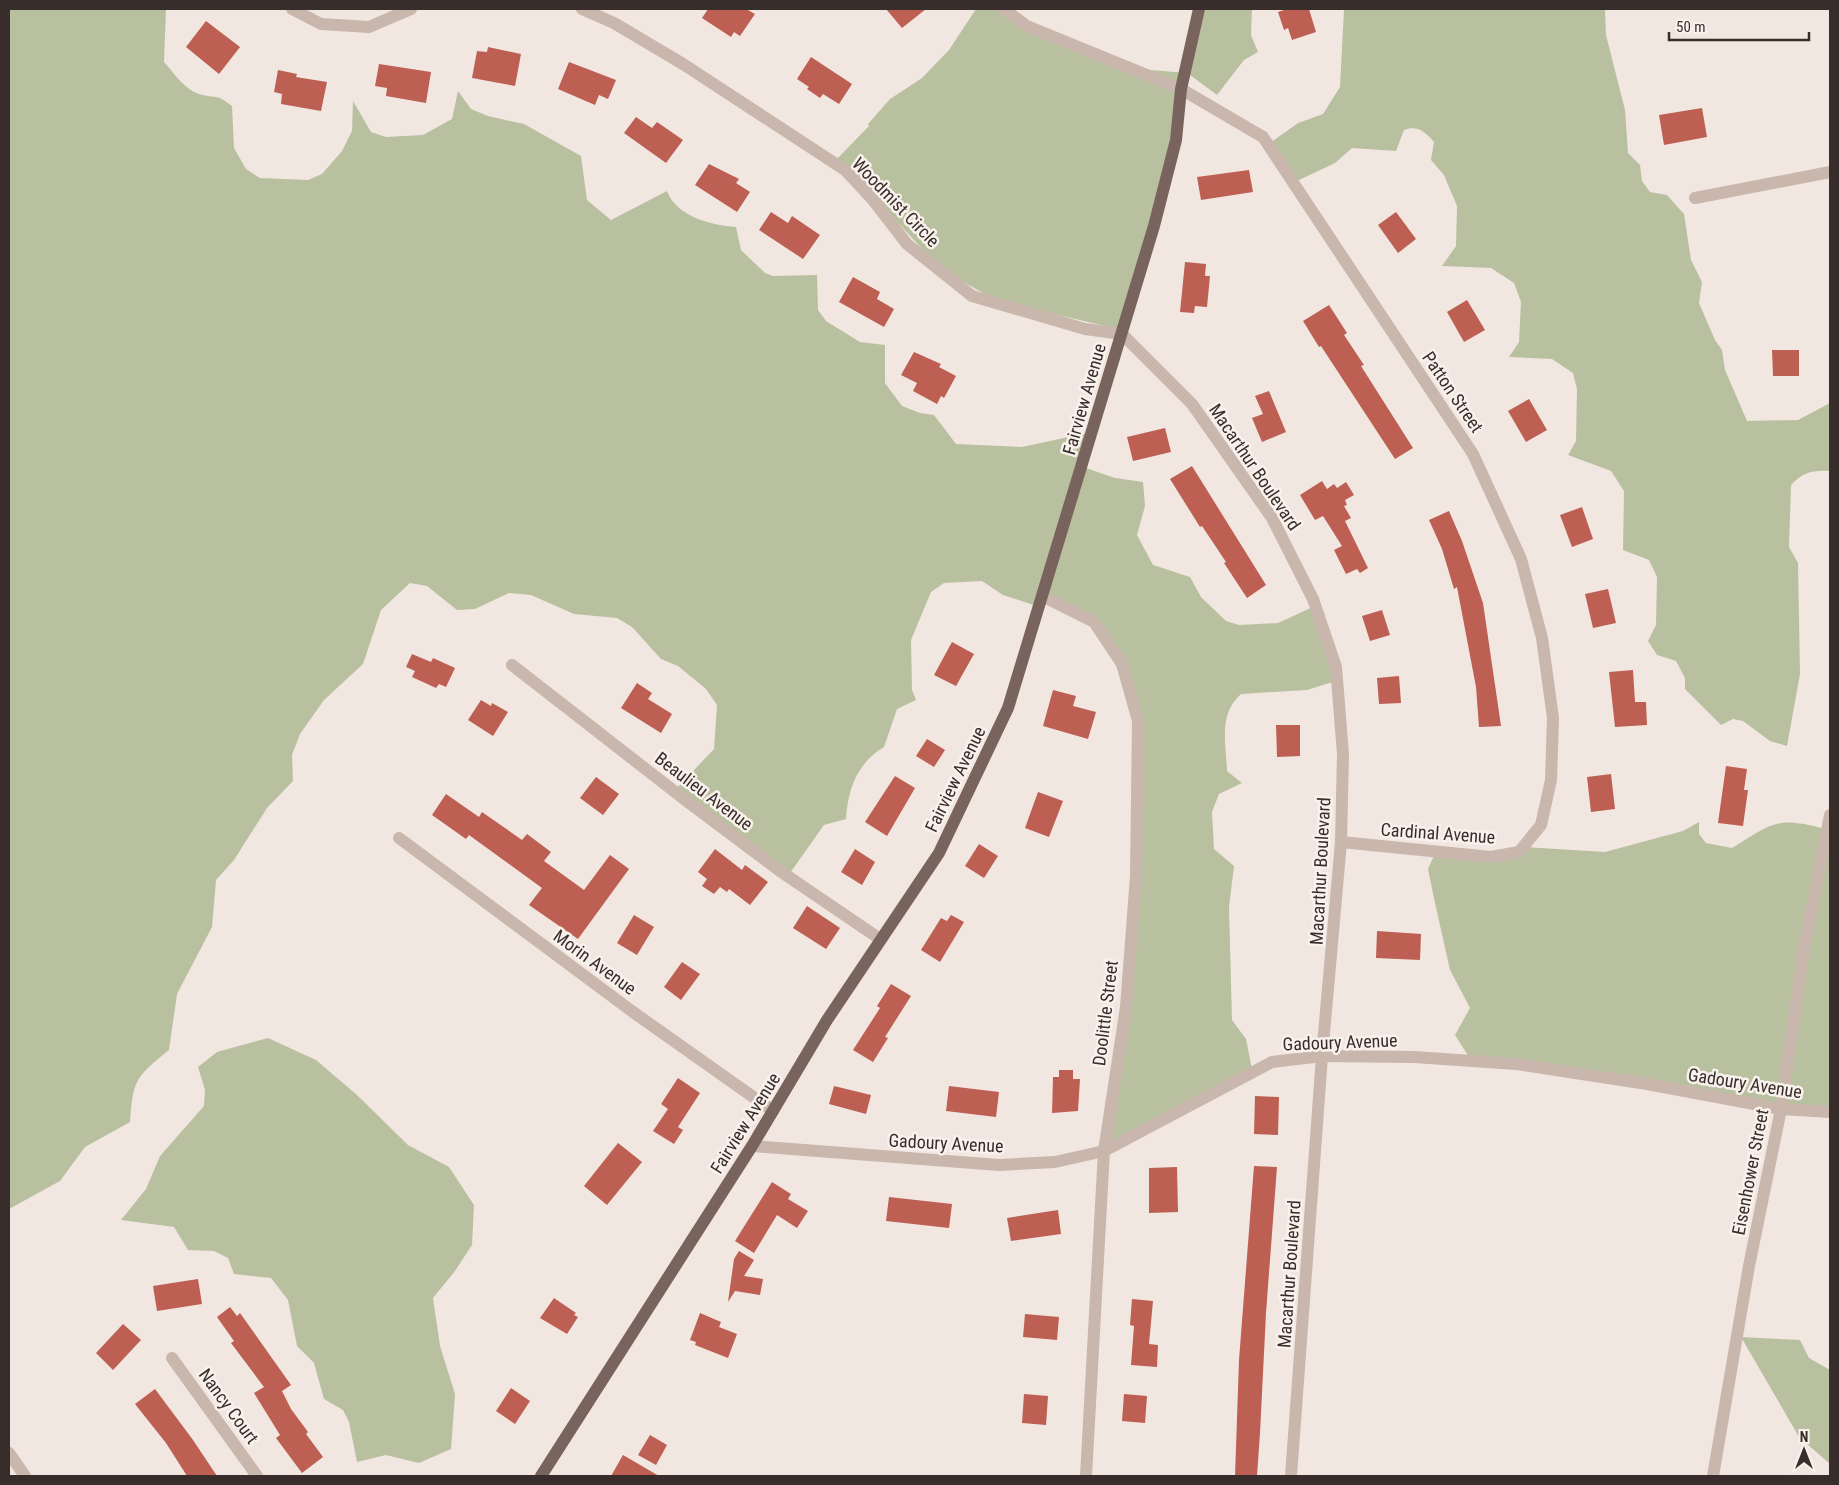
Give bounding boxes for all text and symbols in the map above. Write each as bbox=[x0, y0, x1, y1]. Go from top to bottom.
scale bar bbox=[1669, 10, 1809, 42]
text: 50 m bbox=[1676, 18, 1706, 36]
street label: Woodmist Circle bbox=[848, 153, 944, 251]
street label: Fairview Avenue bbox=[1058, 341, 1110, 457]
street label: Patton Street bbox=[1418, 348, 1488, 436]
street label: Macarthur Boulevard bbox=[1205, 400, 1305, 534]
street label: Fairview Avenue bbox=[920, 723, 990, 835]
street label: Beaulieu Avenue bbox=[651, 747, 757, 835]
street label: Macarthur Boulevard bbox=[1306, 797, 1334, 945]
street label: Cardinal Avenue bbox=[1380, 819, 1496, 847]
street label: Morin Avenue bbox=[550, 925, 640, 999]
street label: Doolittle Street bbox=[1088, 959, 1122, 1067]
street label: Gadoury Avenue bbox=[1282, 1029, 1398, 1055]
street label: Gadoury Avenue bbox=[1687, 1064, 1803, 1102]
street label: Fairview Avenue bbox=[706, 1069, 784, 1177]
street label: Eisenhower Street bbox=[1727, 1107, 1773, 1237]
street label: Gadoury Avenue bbox=[888, 1130, 1004, 1156]
street label: Macarthur Boulevard bbox=[1273, 1200, 1305, 1348]
street label: Nancy Court bbox=[195, 1364, 263, 1448]
north arrow bbox=[1779, 1425, 1829, 1475]
text: N bbox=[1800, 1429, 1808, 1445]

